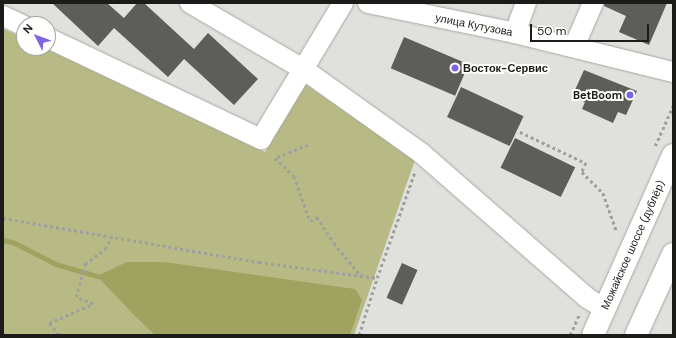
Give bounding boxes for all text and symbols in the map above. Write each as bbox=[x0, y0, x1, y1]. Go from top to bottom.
street label: улица Кутузова bbox=[434, 11, 514, 39]
north arrow bbox=[16, 16, 56, 56]
scale bar bbox=[532, 16, 651, 42]
text: N bbox=[20, 21, 36, 36]
text: 50 m bbox=[537, 23, 566, 39]
place label: Восток-Сервис bbox=[463, 61, 548, 75]
marker: Восток-Сервис bbox=[450, 63, 460, 73]
place label: BetBoom bbox=[573, 88, 622, 102]
marker: BetBoom bbox=[625, 90, 635, 100]
street label: Можайское шоссе (дублёр) bbox=[598, 178, 668, 312]

